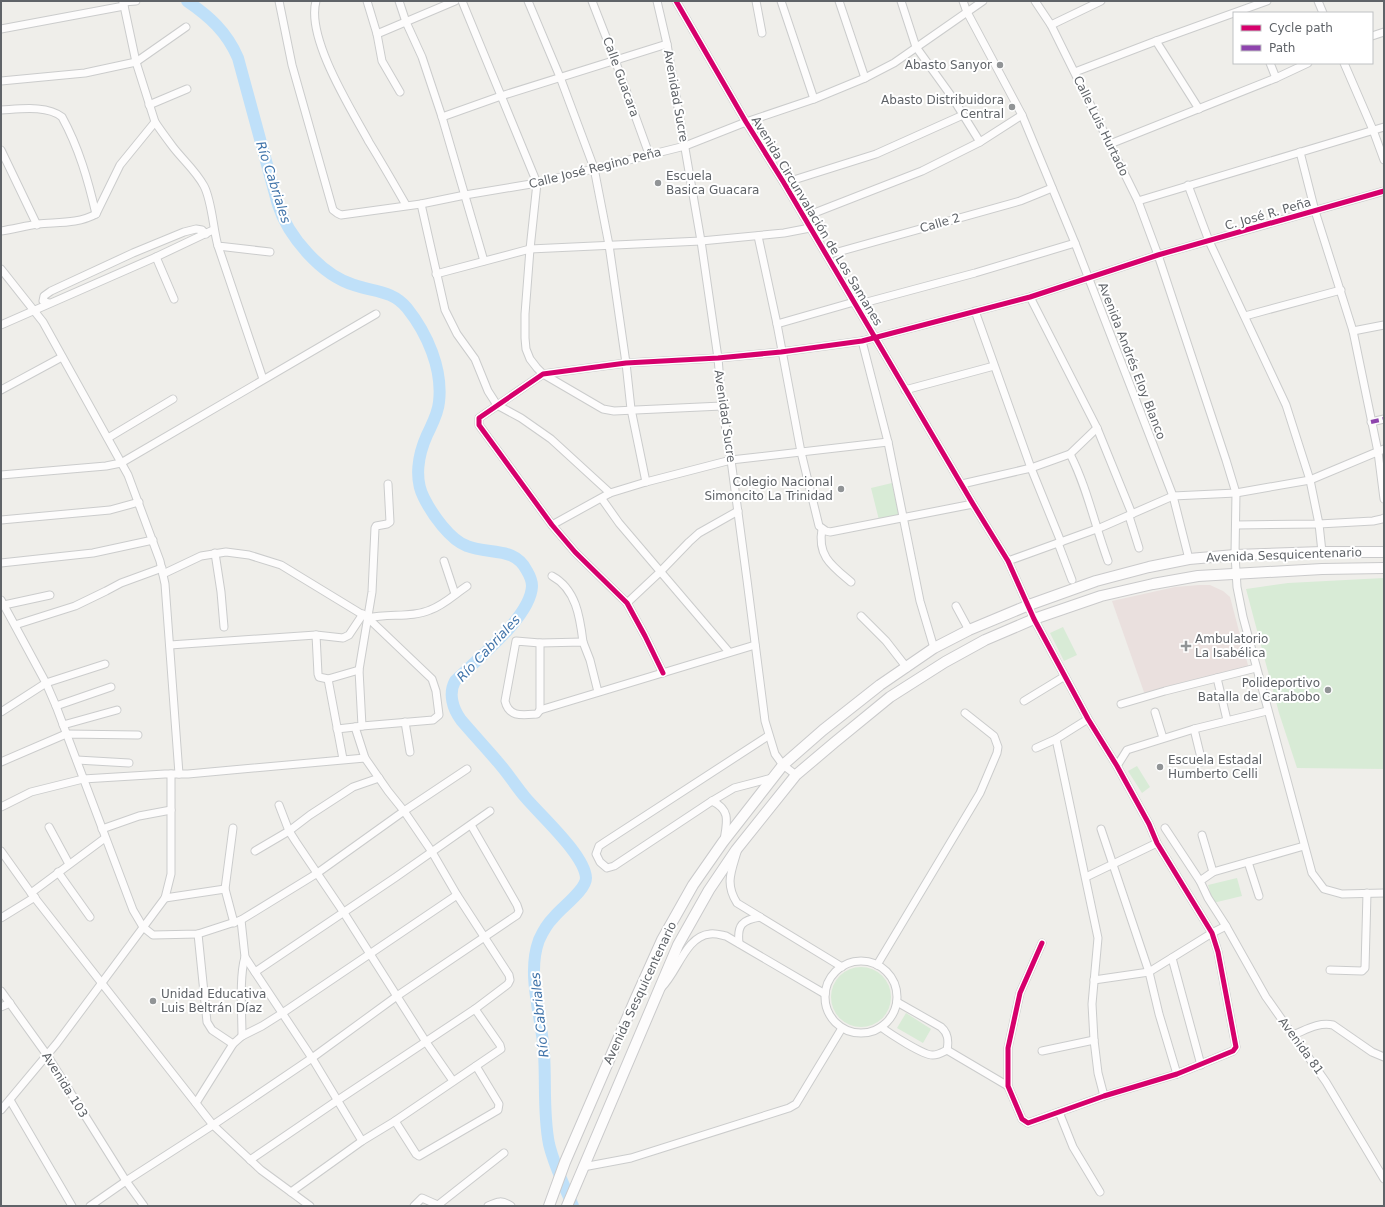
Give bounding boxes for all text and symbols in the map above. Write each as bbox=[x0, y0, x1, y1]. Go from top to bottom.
legend bbox=[1233, 12, 1373, 64]
text: Cycle path bbox=[1269, 21, 1333, 35]
street label: Calle Guacara bbox=[600, 35, 642, 119]
text: Path bbox=[1269, 41, 1295, 55]
street label: Avenidad Sucre bbox=[661, 49, 691, 143]
place label: Abasto Sanyor bbox=[905, 58, 992, 72]
marker: Abasto Sanyor bbox=[995, 60, 1005, 70]
street label: Calle Luis Hurtado bbox=[1071, 74, 1131, 178]
place label: Abasto Distribuidora Central bbox=[881, 93, 1004, 121]
marker: Abasto Distribuidora Central bbox=[1007, 102, 1017, 112]
street label: Avenida Circunvalación de Los Samanes bbox=[749, 114, 885, 328]
water label: Río Cabriales bbox=[253, 139, 294, 225]
street label: Calle José Regino Peña bbox=[527, 145, 663, 191]
place label: Escuela Basica Guacara bbox=[666, 169, 759, 197]
marker: Escuela Basica Guacara bbox=[653, 178, 663, 188]
street label: C. José R. Peña bbox=[1223, 195, 1313, 233]
street label: Calle 2 bbox=[918, 211, 962, 235]
street label: Avenida Andrés Eloy Blanco bbox=[1096, 281, 1168, 441]
street label: Avenidad Sucre bbox=[712, 369, 738, 463]
place label: Colegio Nacional Simoncito La Trinidad bbox=[704, 475, 833, 503]
marker: Colegio Nacional Simoncito La Trinidad bbox=[836, 484, 846, 494]
street label: Avenida Sesquicentenario bbox=[1206, 545, 1362, 565]
water label: Río Cabriales bbox=[454, 612, 523, 685]
place label: Ambulatorio La Isabélica bbox=[1195, 632, 1268, 660]
marker: Ambulatorio La Isabélica bbox=[1180, 640, 1192, 652]
place label: Polideportivo Batalla de Carabobo bbox=[1198, 676, 1320, 704]
marker: Polideportivo Batalla de Carabobo bbox=[1323, 685, 1333, 695]
place label: Escuela Estadal Humberto Celli bbox=[1168, 753, 1262, 781]
marker: Escuela Estadal Humberto Celli bbox=[1155, 762, 1165, 772]
street label: Avenida Sesquicentenario bbox=[601, 919, 679, 1067]
water label: Río Cabriales bbox=[528, 972, 551, 1058]
place label: Unidad Educativa Luis Beltrán Díaz bbox=[161, 987, 266, 1015]
marker: Unidad Educativa Luis Beltrán Díaz bbox=[148, 996, 158, 1006]
street label: Avenida 81 bbox=[1276, 1015, 1326, 1077]
street label: Avenida 103 bbox=[39, 1050, 91, 1120]

